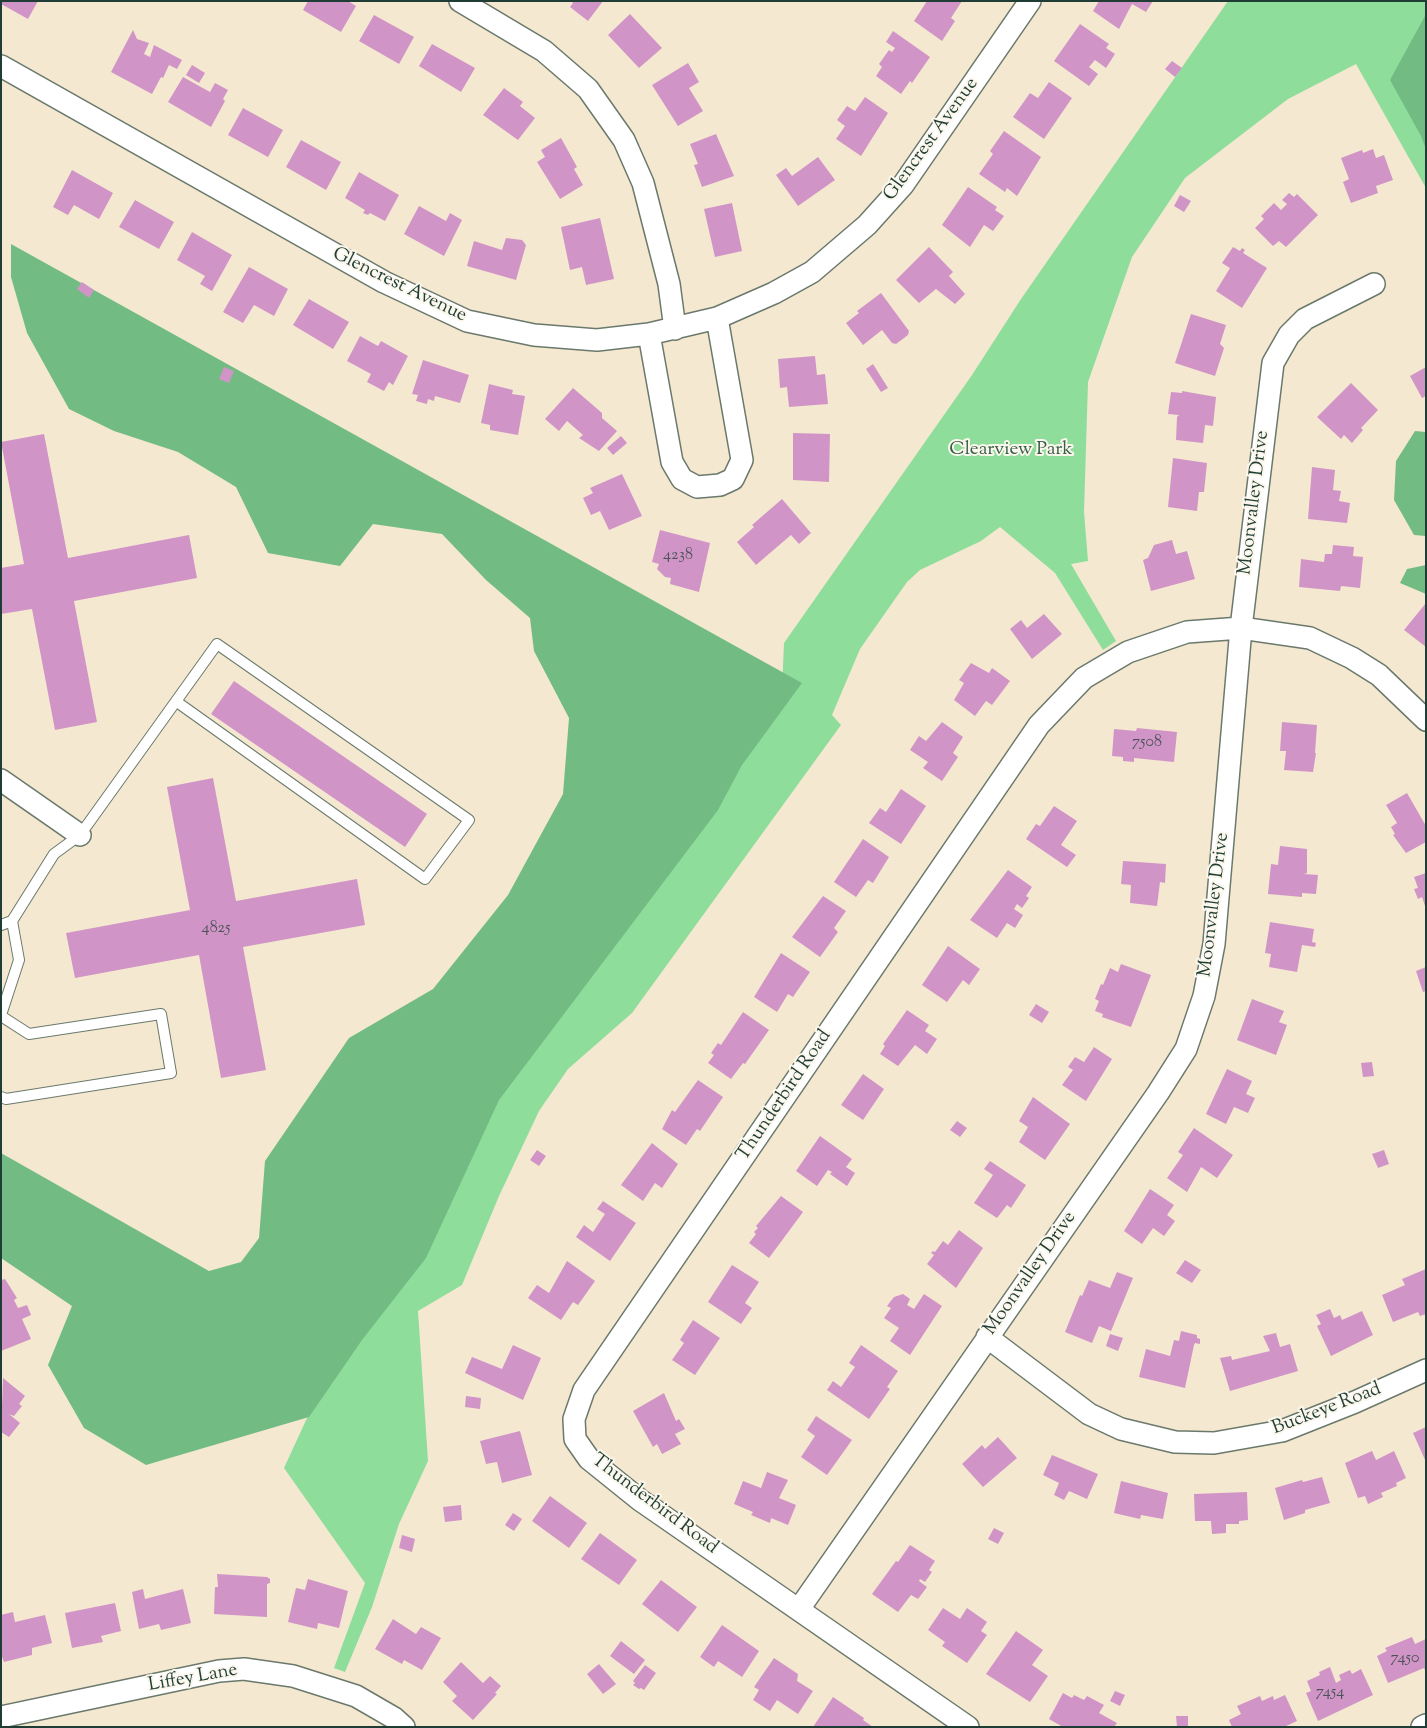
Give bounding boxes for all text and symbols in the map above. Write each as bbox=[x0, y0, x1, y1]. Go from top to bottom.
street label: Glencrest Avenue bbox=[880, 74, 984, 206]
street label: Glencrest Avenue bbox=[328, 244, 470, 328]
street label: Moonvalley Drive bbox=[1235, 429, 1275, 577]
park label: Clearview Park bbox=[949, 440, 1073, 462]
house number: 4238 bbox=[663, 546, 693, 566]
house number: 7508 bbox=[1132, 733, 1162, 753]
street label: Moonvalley Drive bbox=[1195, 831, 1235, 979]
house number: 4825 bbox=[202, 919, 230, 939]
street label: Thunderbird Road bbox=[733, 1026, 837, 1166]
street label: Moonvalley Drive bbox=[980, 1208, 1082, 1340]
street label: Buckeye Road bbox=[1269, 1379, 1385, 1441]
street label: Thunderbird Road bbox=[586, 1450, 722, 1560]
house number: 7450 bbox=[1391, 1649, 1419, 1669]
street label: Liffey Lane bbox=[147, 1660, 239, 1698]
house number: 7454 bbox=[1316, 1683, 1344, 1703]

